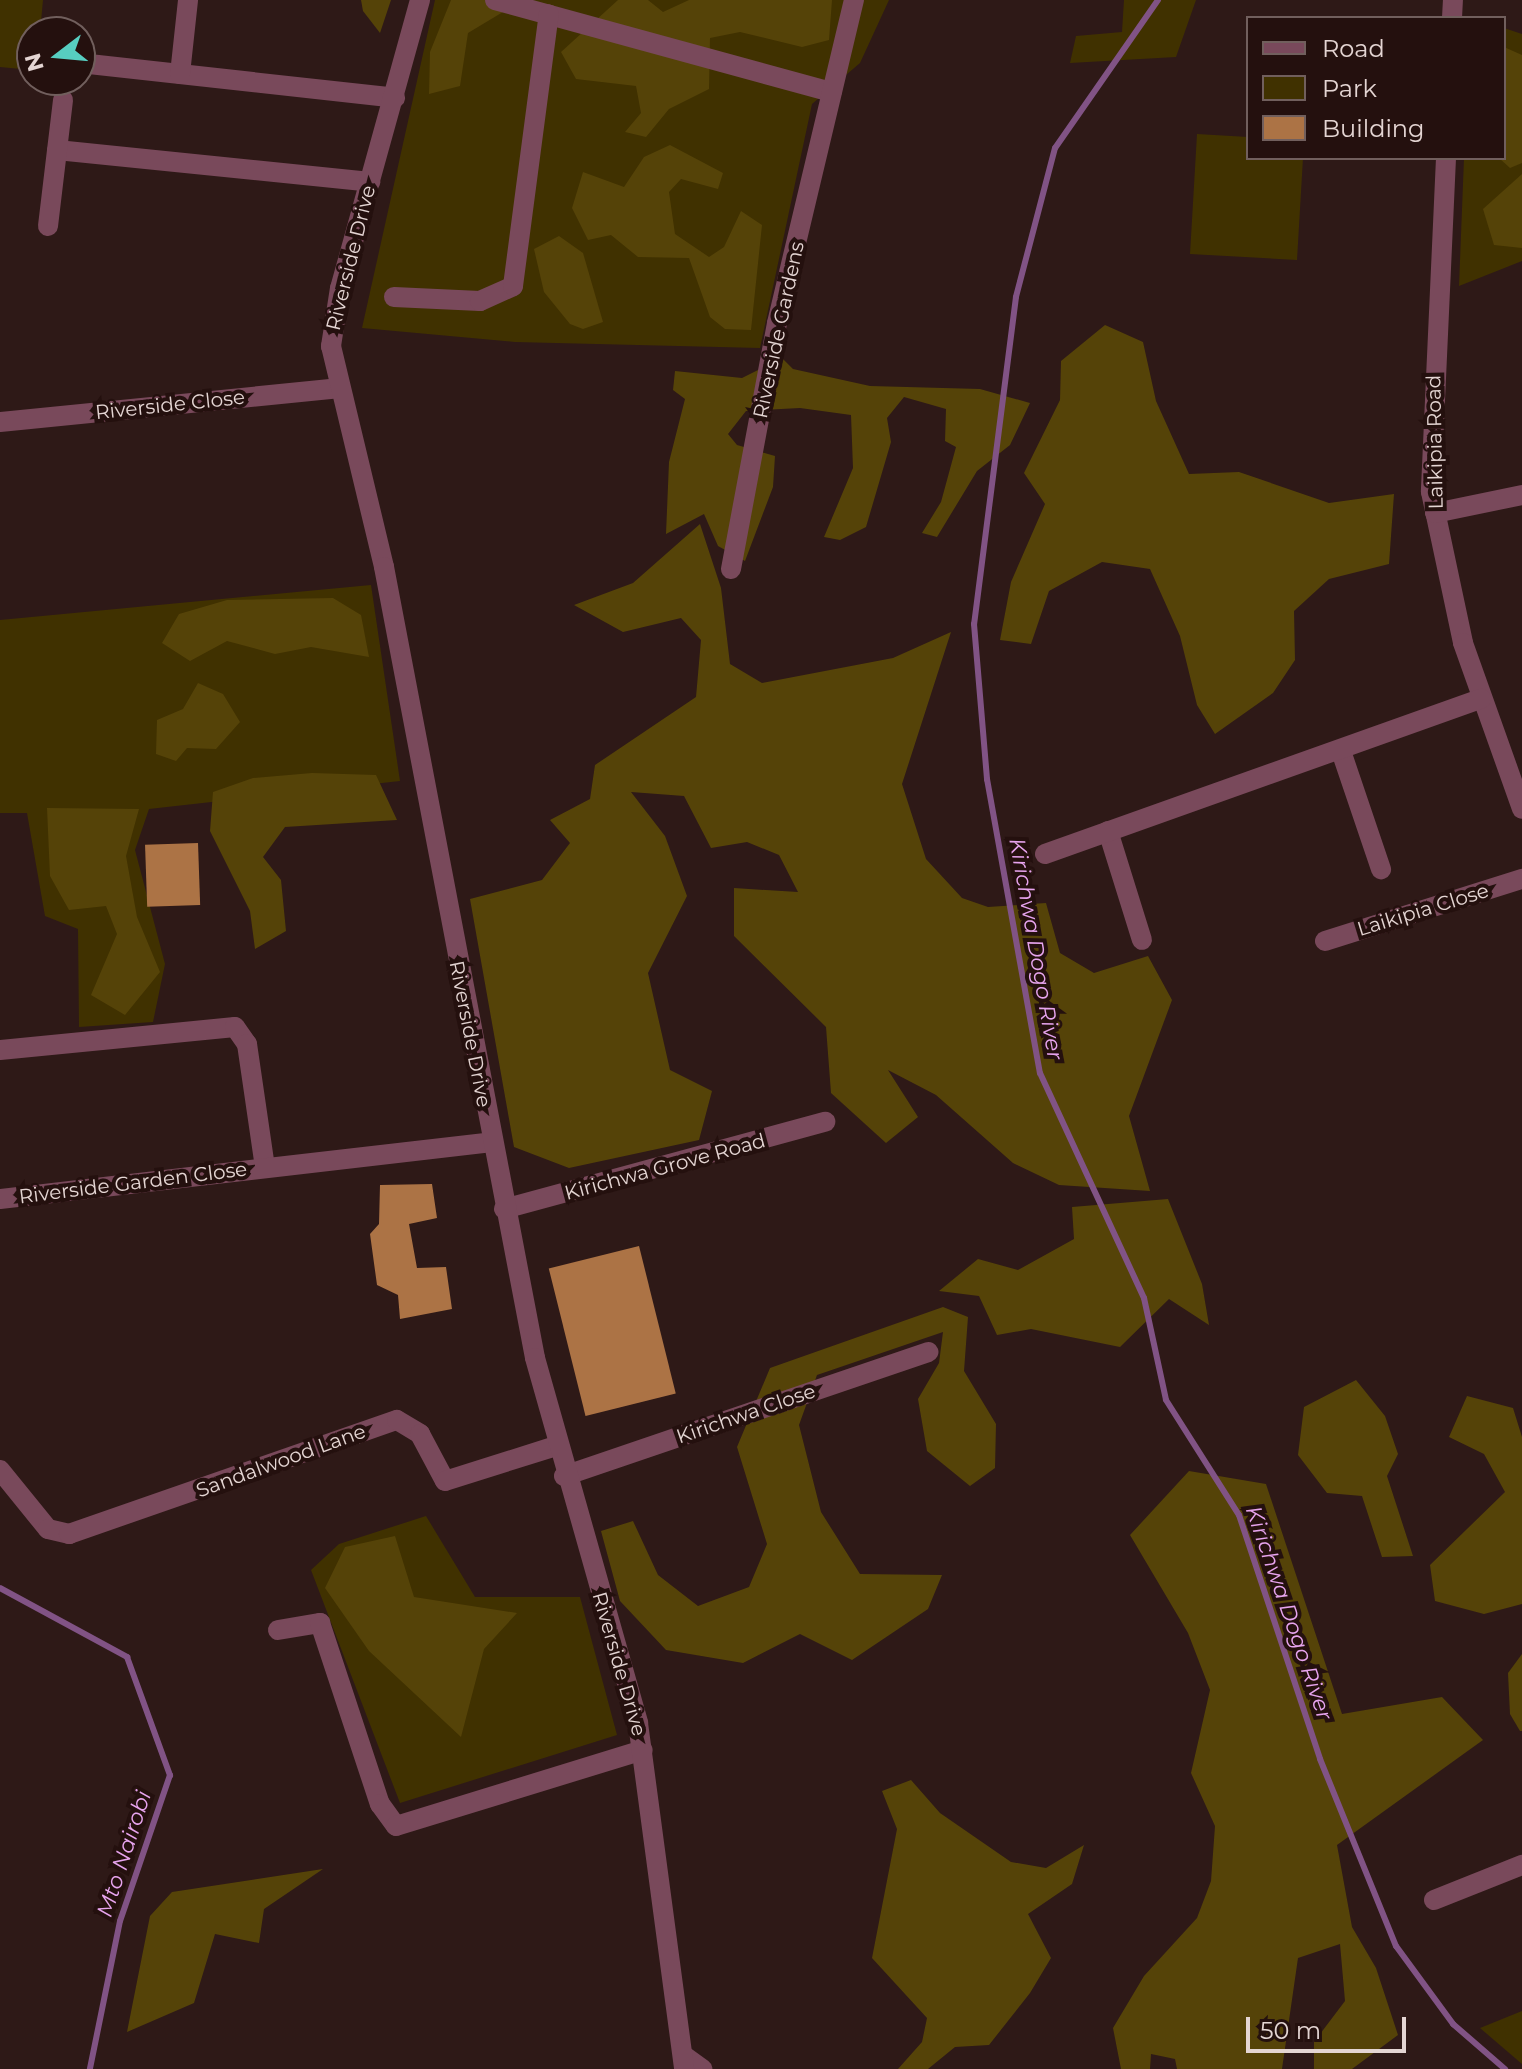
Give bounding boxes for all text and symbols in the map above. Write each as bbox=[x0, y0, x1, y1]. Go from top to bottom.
north arrow bbox=[16, 16, 96, 96]
legend bbox=[1246, 16, 1506, 160]
text: Road bbox=[1322, 34, 1385, 63]
text: N bbox=[19, 50, 50, 74]
text: Park bbox=[1322, 74, 1377, 103]
text: Building bbox=[1322, 114, 1425, 143]
street label: Riverside Drive bbox=[321, 183, 381, 333]
street label: Riverside Gardens bbox=[749, 239, 809, 421]
street label: Laikipia Road bbox=[1422, 375, 1448, 509]
street label: Riverside Close bbox=[94, 385, 246, 425]
water label: Kirichwa Dogo River bbox=[1003, 836, 1069, 1062]
street label: Laikipia Close bbox=[1354, 879, 1492, 941]
street label: Riverside Drive bbox=[444, 959, 496, 1109]
street label: Kirichwa Grove Road bbox=[562, 1129, 768, 1205]
street label: Riverside Garden Close bbox=[17, 1157, 249, 1209]
street label: Kirichwa Close bbox=[673, 1379, 819, 1449]
street label: Sandalwood Lane bbox=[193, 1419, 369, 1503]
water label: Kirichwa Dogo River bbox=[1240, 1502, 1338, 1724]
street label: Riverside Drive bbox=[587, 1589, 651, 1739]
water label: Mto Nairobi bbox=[91, 1788, 157, 1920]
scale bar bbox=[1250, 2001, 1410, 2051]
text: 50 m bbox=[1260, 2016, 1321, 2045]

